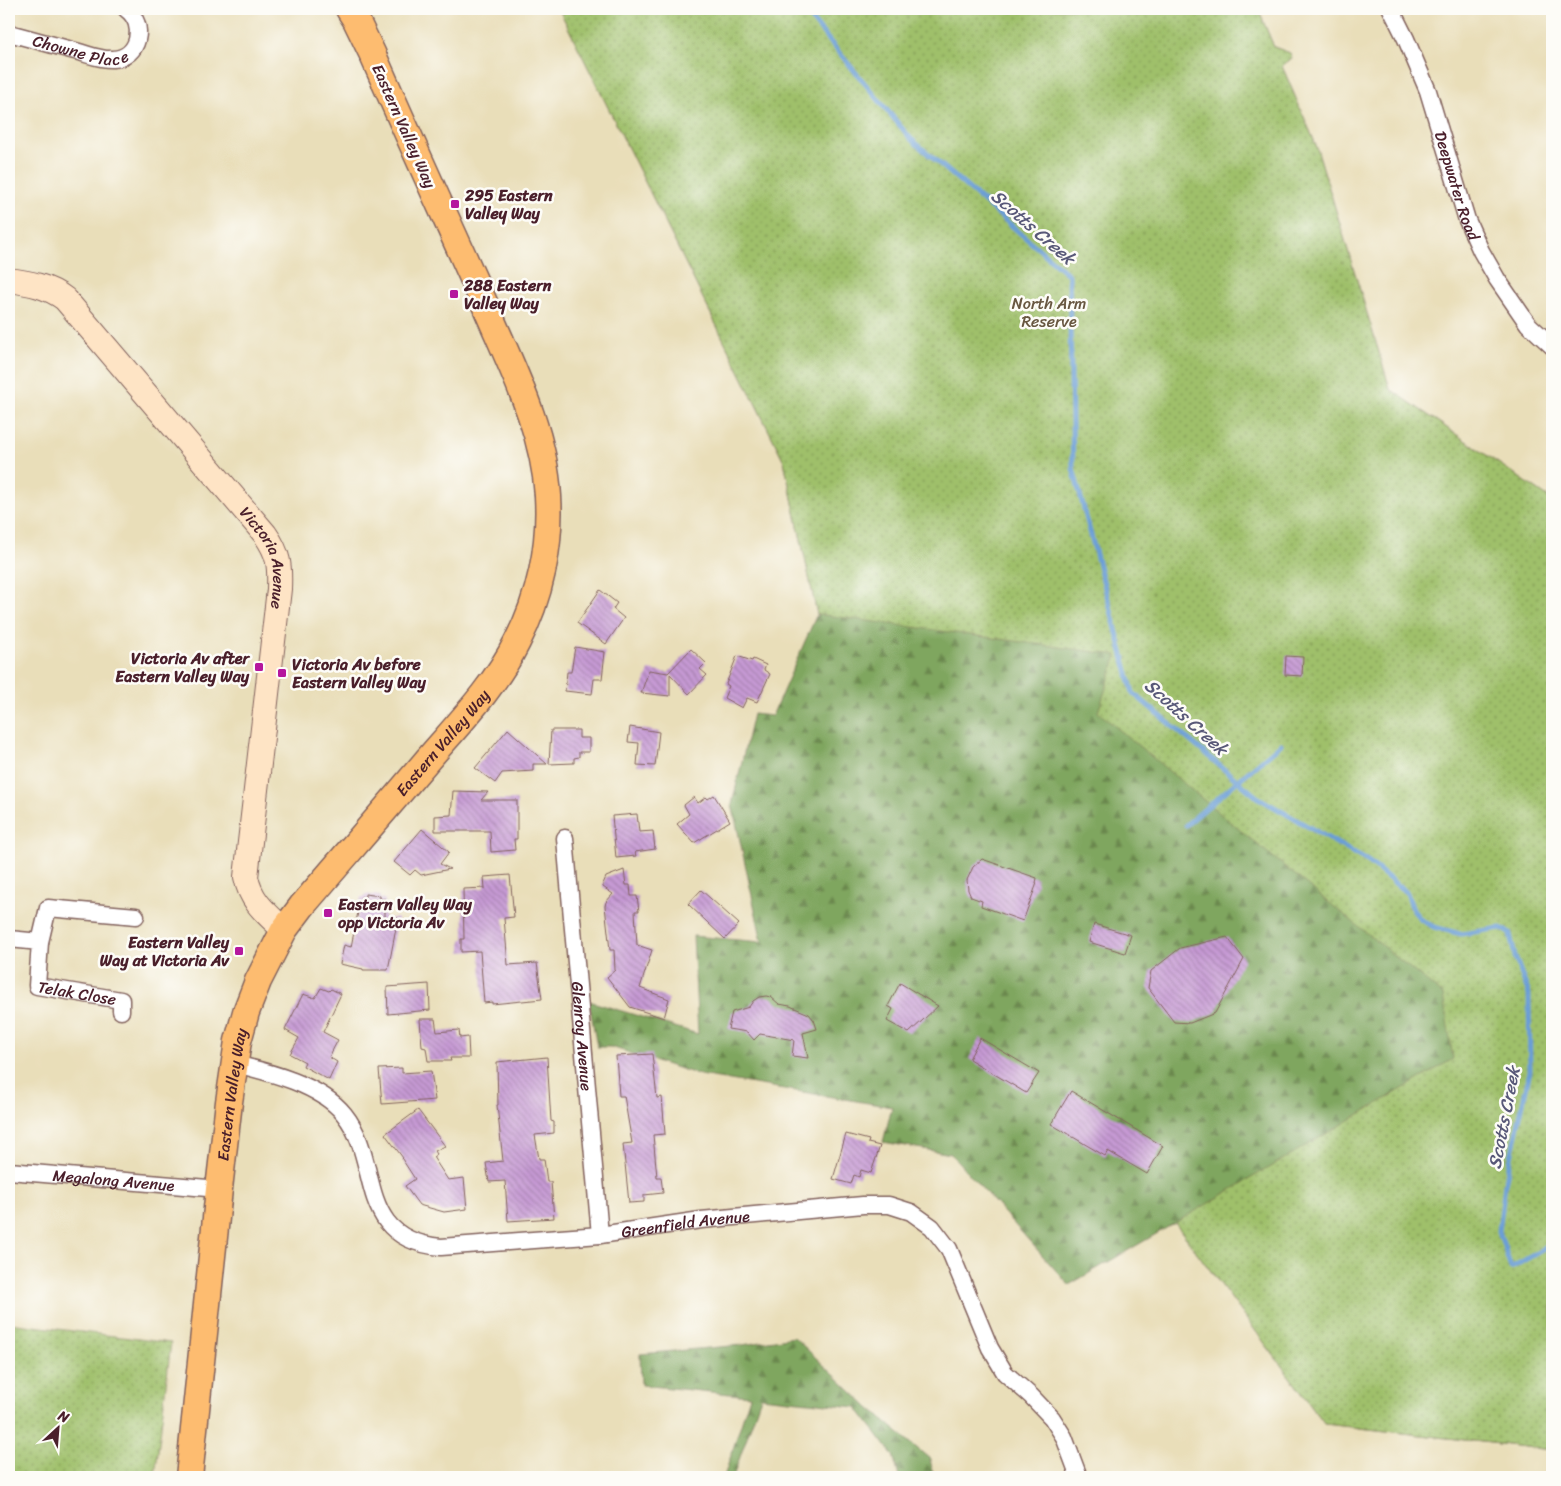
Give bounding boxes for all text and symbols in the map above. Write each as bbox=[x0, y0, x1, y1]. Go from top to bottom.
street label: Chowne Place bbox=[30, 26, 134, 74]
street label: Eastern Valley Way bbox=[364, 59, 445, 194]
street label: Deepwater Road bbox=[1426, 127, 1489, 246]
place label: 295 Eastern Valley Way bbox=[464, 181, 553, 228]
water label: Scotts Creek bbox=[983, 181, 1084, 275]
marker: 295 Eastern Valley Way bbox=[449, 198, 461, 210]
place label: 288 Eastern Valley Way bbox=[463, 271, 552, 318]
marker: 288 Eastern Valley Way bbox=[448, 288, 460, 300]
park label: North Arm Reserve bbox=[1012, 289, 1086, 336]
street label: Victoria Avenue bbox=[232, 499, 294, 611]
place label: Victoria Av after Eastern Valley Way bbox=[115, 644, 250, 691]
place label: Victoria Av before Eastern Valley Way bbox=[292, 650, 426, 697]
marker: Victoria Av after Eastern Valley Way bbox=[253, 661, 265, 673]
marker: Victoria Av before Eastern Valley Way bbox=[276, 667, 288, 679]
water label: Scotts Creek bbox=[1137, 671, 1237, 765]
street label: Eastern Valley Way bbox=[388, 682, 498, 803]
place label: Eastern Valley Way opp Victoria Av bbox=[338, 890, 472, 937]
marker: Eastern Valley Way opp Victoria Av bbox=[322, 907, 334, 919]
place label: Eastern Valley Way at Victoria Av bbox=[100, 928, 231, 975]
marker: Eastern Valley Way at Victoria Av bbox=[233, 945, 245, 957]
street label: Telak Close bbox=[36, 972, 119, 1014]
street label: Glenroy Avenue bbox=[563, 980, 602, 1092]
street label: Eastern Valley Way bbox=[208, 1024, 256, 1162]
water label: Scotts Creek bbox=[1478, 1062, 1530, 1172]
street label: Megalong Avenue bbox=[52, 1160, 176, 1200]
street label: Greenfield Avenue bbox=[619, 1201, 751, 1246]
text: N bbox=[53, 1403, 74, 1430]
north arrow bbox=[32, 1404, 82, 1454]

